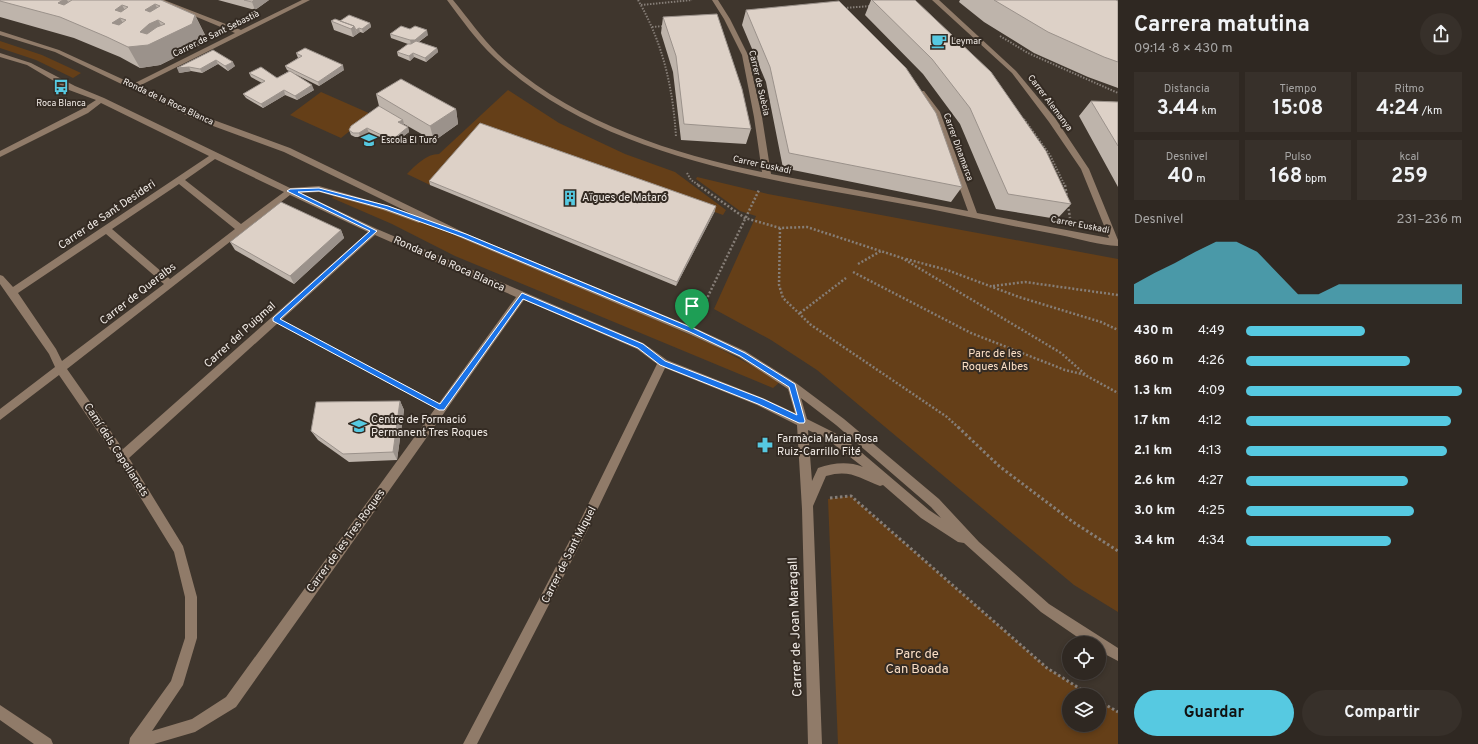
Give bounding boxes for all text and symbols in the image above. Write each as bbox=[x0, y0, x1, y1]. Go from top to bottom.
street label: Carrer de Sant Sebastià bbox=[171, 8, 261, 60]
text: Carrera matutina bbox=[1134, 12, 1310, 39]
button: share bbox=[1420, 13, 1462, 55]
cafe icon: Leymar bbox=[930, 32, 948, 50]
place label: Leymar bbox=[951, 36, 982, 47]
text: 09:14 · 8 × 430 m bbox=[1134, 41, 1232, 57]
street label: Carrer de Suècia bbox=[746, 49, 772, 117]
street label: Carrer Alemanya bbox=[1025, 73, 1075, 134]
street label: Ronda de la Roca Blanca bbox=[121, 76, 215, 128]
bus stop icon: Roca Blanca bbox=[52, 78, 70, 96]
text: Distancia bbox=[1164, 82, 1210, 96]
text: Tiempo bbox=[1279, 82, 1317, 96]
text: Ritmo bbox=[1395, 82, 1424, 96]
text: 3.44 bbox=[1157, 96, 1199, 122]
text: 15:08 bbox=[1273, 96, 1323, 122]
text: 4:24 bbox=[1376, 96, 1419, 122]
place label: Roca Blanca bbox=[36, 98, 86, 109]
text: km bbox=[1199, 104, 1217, 118]
text: /km bbox=[1419, 104, 1442, 118]
street label: Carrer Dinamarca bbox=[941, 112, 975, 183]
school or university icon: Escola El Turó bbox=[360, 131, 378, 149]
place label: Escola El Turó bbox=[381, 135, 437, 146]
text: Desnivel bbox=[1166, 150, 1208, 164]
text: Pulso bbox=[1284, 150, 1312, 164]
text: kcal bbox=[1400, 150, 1419, 164]
street label: Carrer Euskadi bbox=[732, 153, 792, 177]
text: 40 bbox=[1168, 164, 1194, 190]
text: 168 bbox=[1269, 164, 1302, 190]
text: 259 bbox=[1391, 164, 1428, 190]
text: m bbox=[1194, 172, 1206, 186]
text: bpm bbox=[1302, 172, 1327, 186]
street label: Carrer de Sant Desideri bbox=[56, 177, 158, 253]
building icon: Aïgues de Mataró bbox=[561, 189, 579, 207]
place label: Aïgues de Mataró bbox=[582, 191, 667, 205]
text: Desnivel bbox=[1134, 212, 1183, 228]
text: 231–236 m bbox=[1397, 212, 1462, 228]
street label: Carrer Euskadi bbox=[1050, 214, 1110, 236]
street label: Ronda de la Roca Blanca bbox=[391, 233, 507, 295]
street label: Carrer de Queralbs bbox=[97, 260, 179, 328]
pin bbox=[675, 289, 709, 330]
icon: arrive bbox=[681, 295, 703, 317]
street label: Carrer del Puigmal bbox=[201, 299, 279, 371]
text: 430 m bbox=[1134, 323, 1173, 339]
text: 4:49 bbox=[1198, 323, 1225, 339]
park label: Parc de les Roques Albes bbox=[962, 347, 1028, 374]
text: 860 m bbox=[1134, 353, 1173, 369]
text: 4:26 bbox=[1198, 353, 1225, 369]
text: 1.3 km bbox=[1134, 383, 1172, 399]
text: 4:09 bbox=[1198, 383, 1225, 399]
street label: Camí dels Capellanets bbox=[80, 401, 152, 499]
place label: Centre de Formació Permanent Tres Roques bbox=[371, 413, 488, 440]
text: 1.7 km bbox=[1134, 413, 1170, 429]
text: 4:12 bbox=[1198, 413, 1222, 429]
school or university icon: Centre de Formació Permanent Tres Roques bbox=[350, 417, 368, 435]
place label: Farmàcia Maria Rosa Ruiz-Carrillo Fité bbox=[777, 432, 878, 459]
pharmacy icon: Farmàcia Maria Rosa Ruiz-Carrillo Fité bbox=[756, 436, 774, 454]
text: 2.1 km bbox=[1134, 443, 1172, 459]
text: 4:13 bbox=[1198, 443, 1222, 459]
text: 2.6 km bbox=[1134, 473, 1175, 489]
text: 4:27 bbox=[1198, 473, 1224, 489]
street label: Carrer de les Tres Roques bbox=[304, 487, 388, 595]
text: 3.0 km bbox=[1134, 503, 1175, 519]
text: 4:25 bbox=[1198, 503, 1225, 519]
street label: Carrer de Sant Miquel bbox=[538, 504, 600, 606]
text: 3.4 km bbox=[1134, 533, 1175, 549]
text: 4:34 bbox=[1198, 533, 1225, 549]
street label: Carrer de Joan Maragall bbox=[786, 557, 806, 697]
map controls bbox=[1062, 636, 1106, 732]
button: locate bbox=[1062, 636, 1106, 680]
park label: Parc de Can Boada bbox=[885, 647, 949, 678]
button: layers bbox=[1062, 688, 1106, 732]
button: Guardar bbox=[1134, 690, 1294, 736]
button: Compartir bbox=[1302, 690, 1462, 736]

